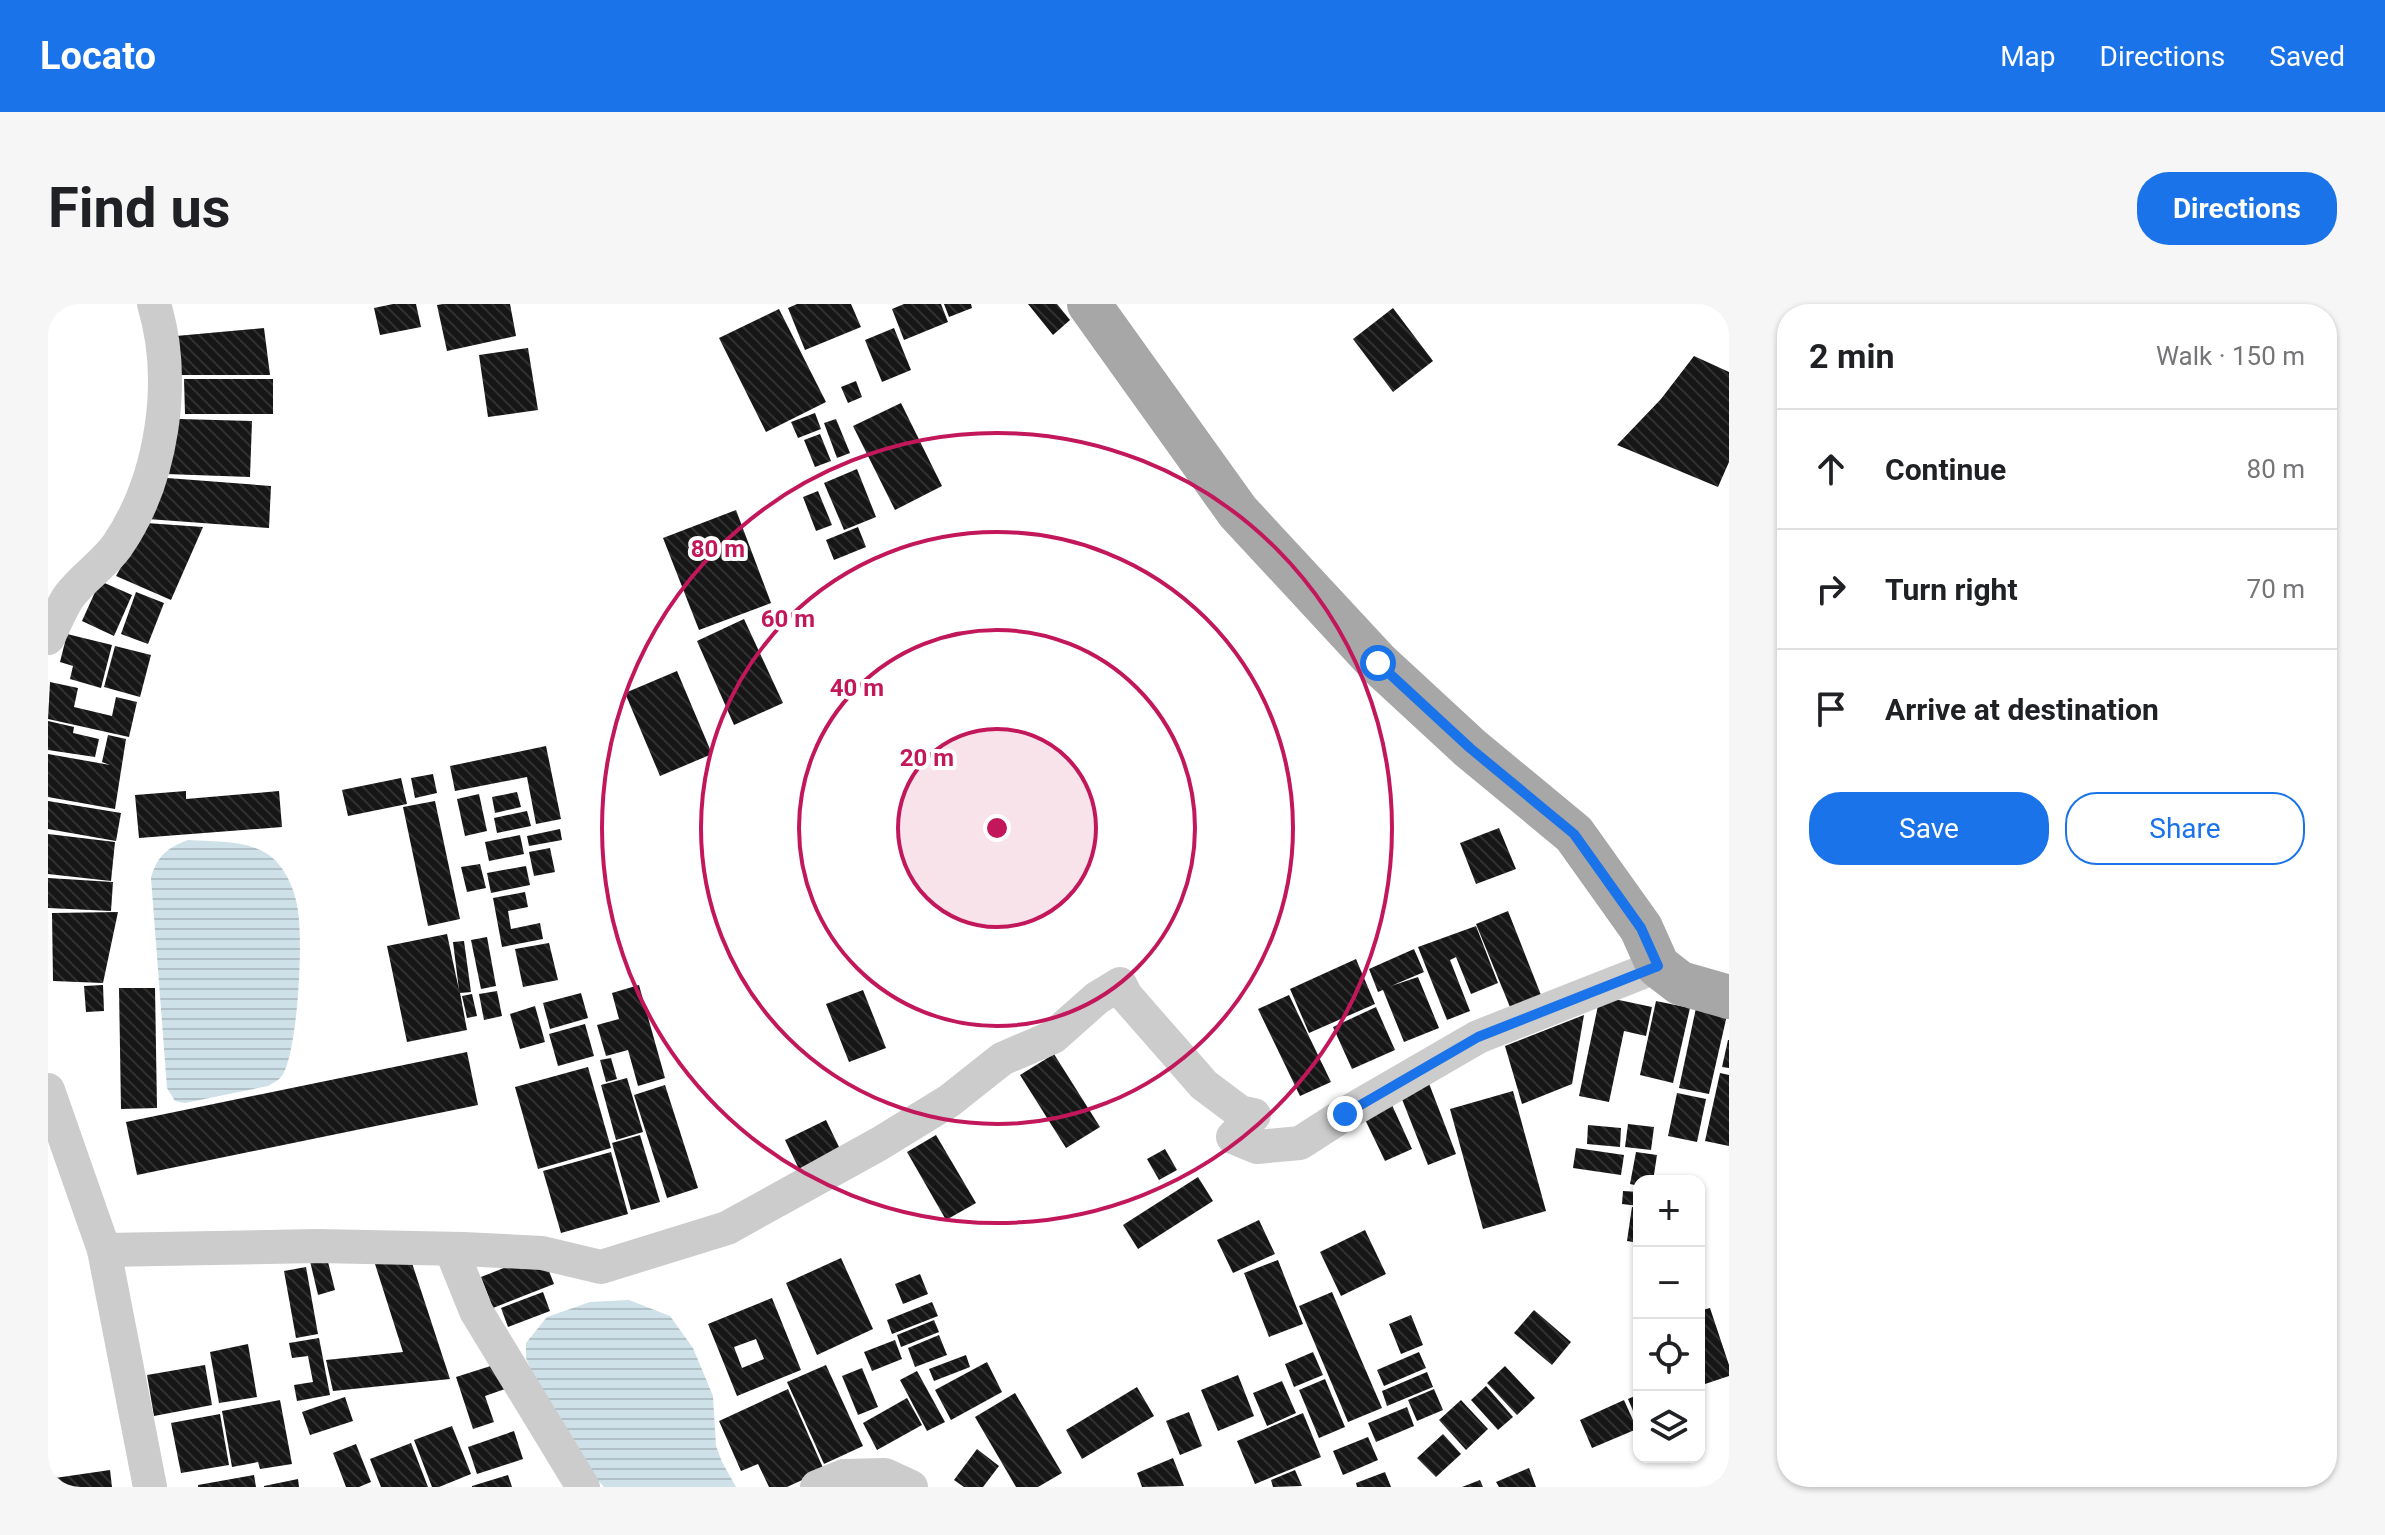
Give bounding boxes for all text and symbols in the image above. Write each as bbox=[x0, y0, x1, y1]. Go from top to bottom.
text: Locato bbox=[40, 34, 156, 78]
text: Map bbox=[2000, 40, 2056, 73]
text: Directions bbox=[2100, 40, 2225, 73]
text: Saved bbox=[2269, 40, 2345, 73]
button: Directions bbox=[2137, 172, 2337, 245]
text: Find us bbox=[48, 175, 231, 241]
text: 2 min bbox=[1809, 336, 1894, 376]
text: Walk · 150 m bbox=[2156, 341, 2305, 371]
icon: ahead bbox=[1809, 447, 1853, 491]
text: Continue bbox=[1885, 452, 2006, 487]
text: 80 m bbox=[2247, 454, 2305, 484]
text: 80 m bbox=[691, 535, 745, 563]
icon: right bbox=[1809, 567, 1853, 611]
text: Turn right bbox=[1885, 572, 2018, 607]
text: 70 m bbox=[2247, 574, 2305, 604]
text: 60 m bbox=[761, 605, 815, 633]
route start bbox=[1360, 645, 1396, 681]
text: 40 m bbox=[830, 674, 884, 702]
icon: arrive bbox=[1809, 687, 1853, 731]
text: Arrive at destination bbox=[1885, 692, 2159, 727]
text: 20 m bbox=[900, 744, 954, 772]
button: Save bbox=[1809, 792, 2049, 865]
button: Share bbox=[2065, 792, 2305, 865]
centre of rings bbox=[983, 814, 1011, 842]
route end bbox=[1327, 1096, 1363, 1132]
map controls bbox=[1633, 1175, 1705, 1463]
button: + bbox=[1633, 1175, 1705, 1247]
button: − bbox=[1633, 1247, 1705, 1319]
button: locate bbox=[1633, 1319, 1705, 1391]
button: layers bbox=[1633, 1391, 1705, 1463]

